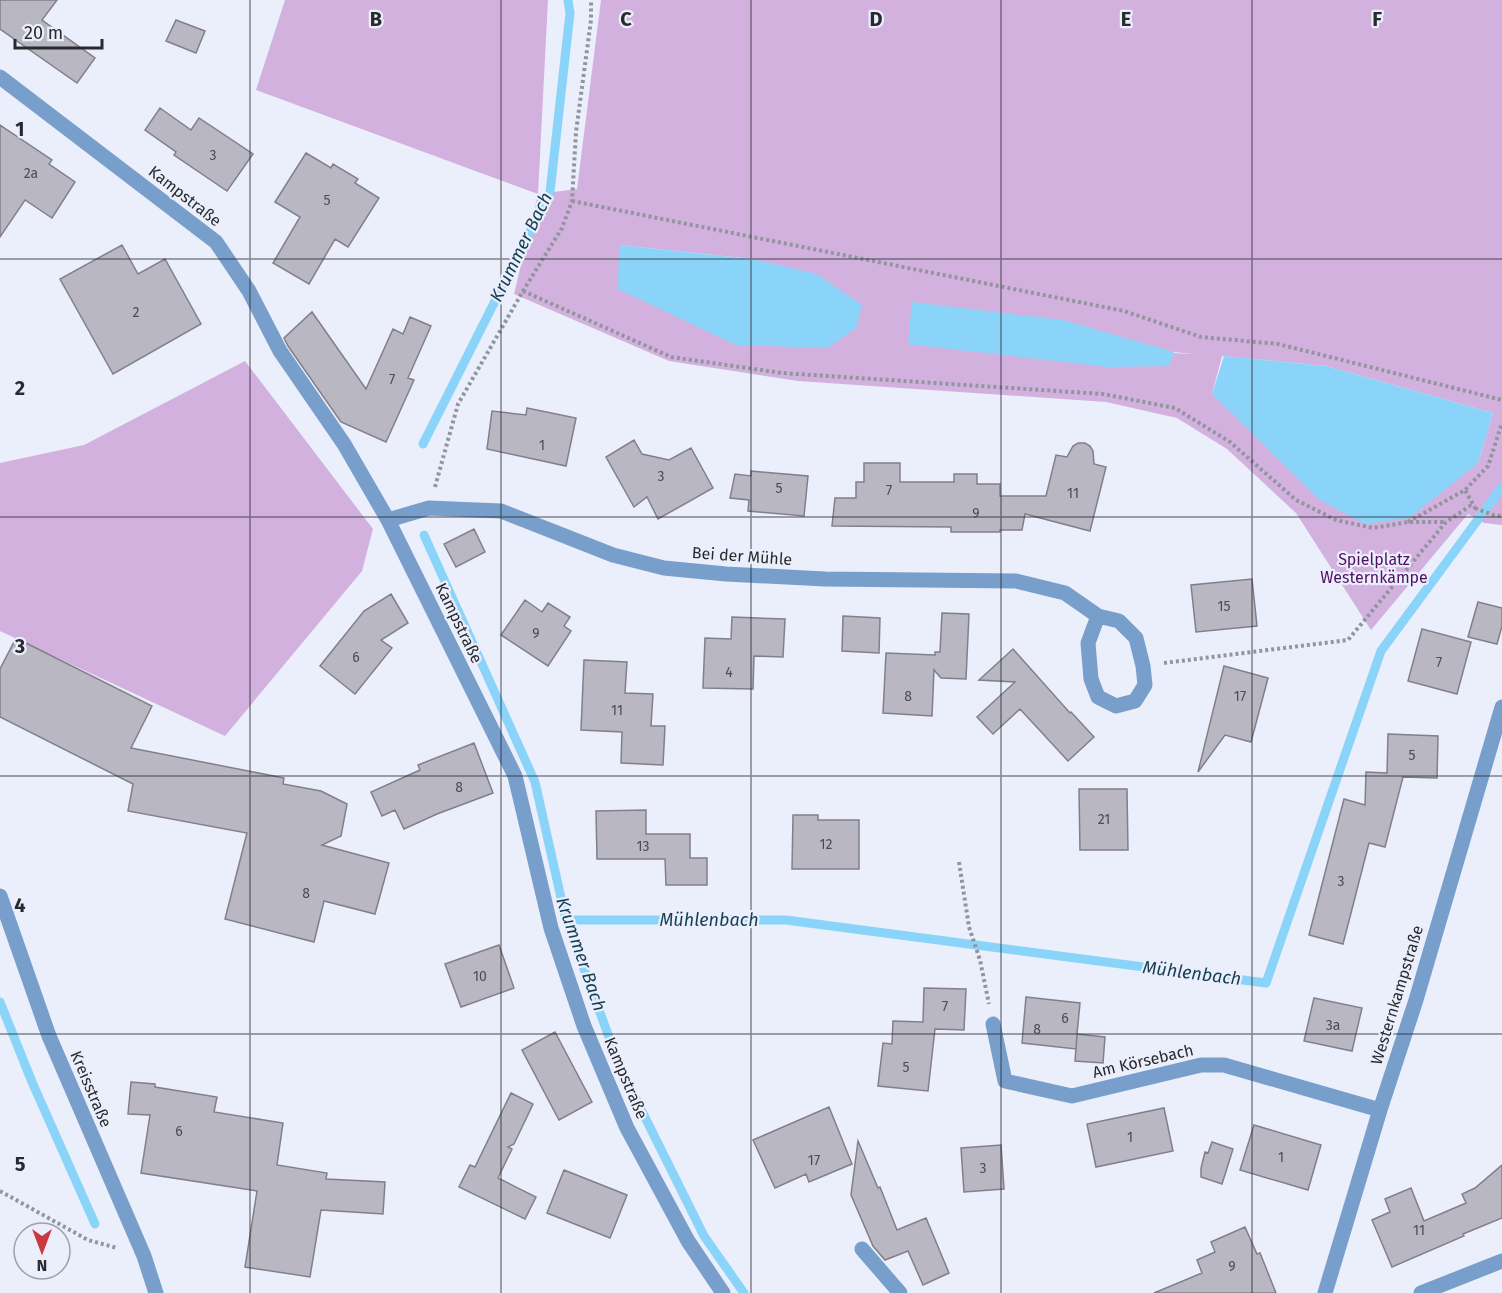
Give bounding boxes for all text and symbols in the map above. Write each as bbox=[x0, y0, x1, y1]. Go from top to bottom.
text: B bbox=[370, 7, 382, 31]
text: C bbox=[620, 7, 632, 31]
text: D bbox=[869, 7, 883, 31]
text: E bbox=[1121, 7, 1131, 31]
text: F bbox=[1372, 7, 1382, 31]
scale bar bbox=[15, 12, 102, 50]
text: 20 m bbox=[24, 22, 63, 44]
text: 1 bbox=[15, 117, 25, 141]
house number: 3 bbox=[210, 147, 217, 164]
street label: Kampstraße bbox=[145, 162, 225, 230]
house number: 2a bbox=[24, 165, 38, 182]
water label: Krummer Bach bbox=[485, 189, 557, 305]
house number: 5 bbox=[323, 192, 331, 209]
house number: 2 bbox=[133, 304, 140, 321]
house number: 7 bbox=[389, 371, 395, 388]
text: 2 bbox=[15, 376, 25, 400]
house number: 1 bbox=[539, 437, 545, 454]
house number: 3 bbox=[658, 468, 665, 485]
house number: 5 bbox=[775, 480, 783, 497]
house number: 7 bbox=[886, 482, 892, 499]
house number: 11 bbox=[1067, 485, 1079, 502]
house number: 9 bbox=[972, 505, 980, 522]
street label: Bei der Mühle bbox=[691, 543, 793, 569]
park label: Spielplatz Westernkämpe bbox=[1320, 550, 1428, 587]
street label: Kampstraße bbox=[431, 580, 487, 666]
house number: 15 bbox=[1217, 598, 1231, 615]
house number: 9 bbox=[532, 625, 540, 642]
text: 3 bbox=[14, 634, 25, 658]
house number: 6 bbox=[352, 649, 360, 666]
house number: 7 bbox=[1436, 654, 1442, 671]
house number: 4 bbox=[725, 664, 733, 681]
house number: 8 bbox=[904, 688, 912, 705]
house number: 17 bbox=[1234, 688, 1246, 705]
house number: 11 bbox=[611, 702, 623, 719]
house number: 5 bbox=[1408, 747, 1416, 764]
house number: 8 bbox=[455, 779, 463, 796]
house number: 21 bbox=[1098, 811, 1110, 828]
house number: 12 bbox=[820, 836, 833, 853]
house number: 13 bbox=[636, 838, 650, 855]
house number: 3 bbox=[1338, 873, 1345, 890]
house number: 8 bbox=[302, 885, 310, 902]
text: 4 bbox=[14, 893, 26, 917]
water label: Krummer Bach bbox=[551, 894, 611, 1014]
water label: Mühlenbach bbox=[659, 909, 759, 931]
street label: Westernkampstraße bbox=[1367, 923, 1427, 1067]
water label: Mühlenbach bbox=[1141, 956, 1243, 990]
house number: 10 bbox=[473, 968, 487, 985]
house number: 7 bbox=[942, 998, 948, 1015]
house number: 6 bbox=[1061, 1010, 1069, 1027]
house number: 3a bbox=[1326, 1017, 1340, 1034]
house number: 8 bbox=[1033, 1021, 1041, 1038]
street label: Kampstraße bbox=[600, 1034, 652, 1122]
street label: Am Körsebach bbox=[1091, 1040, 1195, 1082]
street label: Kreisstraße bbox=[66, 1048, 116, 1130]
house number: 5 bbox=[902, 1059, 910, 1076]
house number: 6 bbox=[175, 1123, 183, 1140]
house number: 1 bbox=[1127, 1129, 1133, 1146]
house number: 1 bbox=[1278, 1149, 1284, 1166]
text: 5 bbox=[15, 1152, 26, 1176]
house number: 17 bbox=[808, 1152, 820, 1169]
house number: 3 bbox=[980, 1160, 987, 1177]
north arrow bbox=[12, 1221, 72, 1281]
house number: 11 bbox=[1413, 1222, 1425, 1239]
text: N bbox=[37, 1256, 47, 1275]
house number: 9 bbox=[1228, 1258, 1236, 1275]

